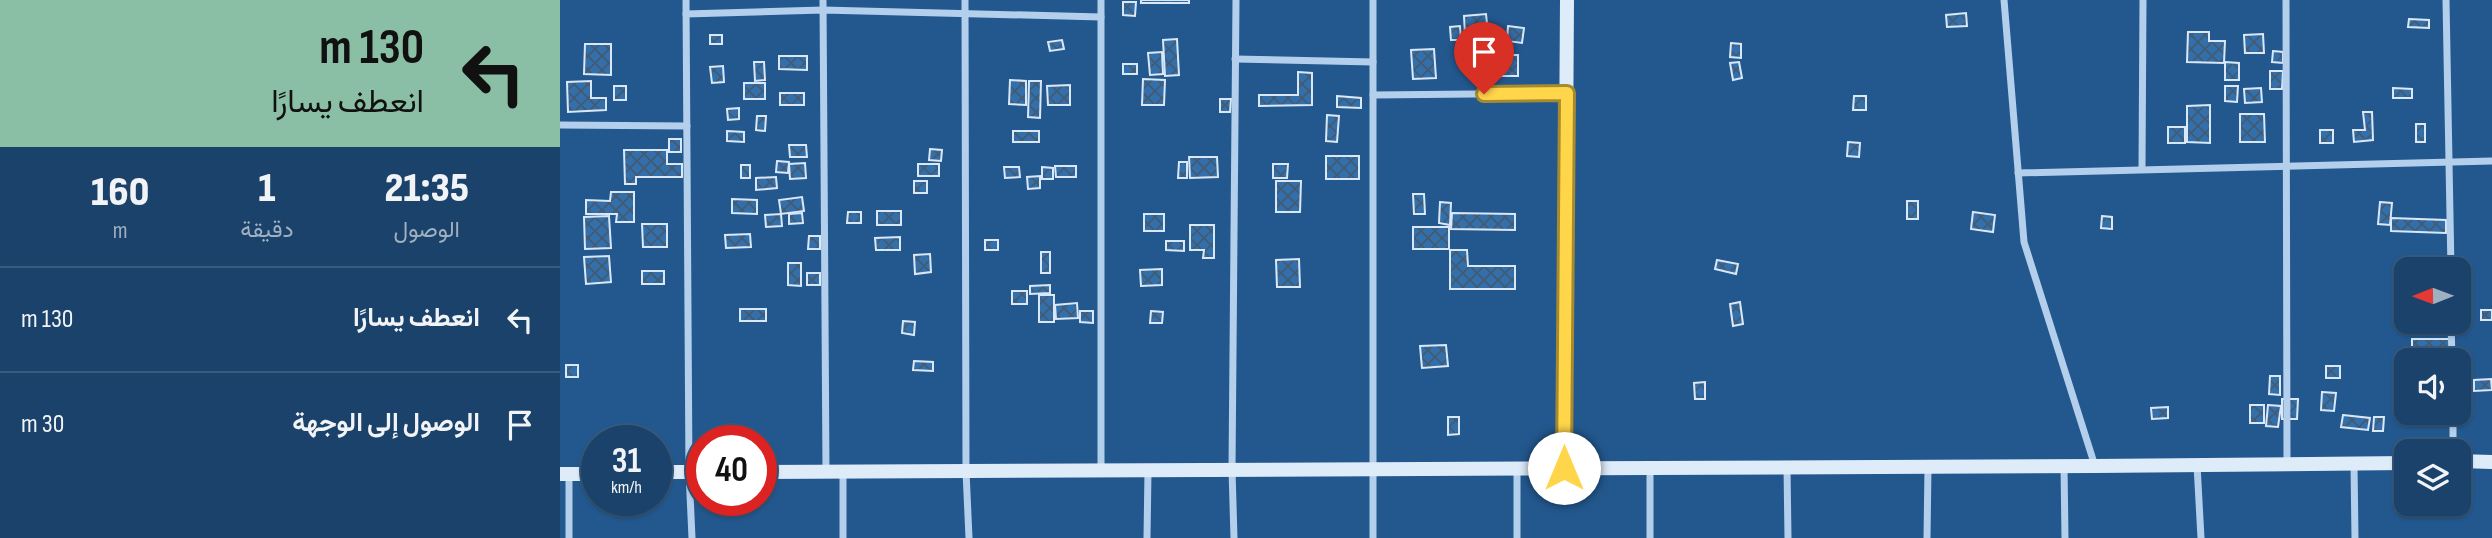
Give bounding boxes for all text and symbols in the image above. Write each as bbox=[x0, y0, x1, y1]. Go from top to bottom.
text: 130 m bbox=[319, 19, 424, 78]
pin bbox=[1454, 22, 1514, 94]
icon: left bbox=[448, 28, 539, 119]
icon: arrive bbox=[1465, 33, 1503, 71]
text: انعطف يسارًا bbox=[271, 83, 424, 122]
text: 1 bbox=[258, 163, 275, 214]
text: 21:35 bbox=[384, 163, 469, 214]
text: 160 bbox=[91, 167, 149, 218]
text: دقيقة bbox=[240, 216, 293, 244]
text: الوصول bbox=[394, 216, 460, 244]
text: m bbox=[113, 217, 128, 245]
north arrow bbox=[2394, 257, 2471, 334]
map controls bbox=[2394, 257, 2471, 516]
icon: left bbox=[501, 301, 539, 339]
text: انعطف يسارًا bbox=[353, 303, 480, 334]
text: 130 m bbox=[21, 304, 73, 335]
button: sound bbox=[2394, 348, 2471, 425]
icon: arrive bbox=[501, 406, 539, 444]
text: الوصول إلى الوجهة bbox=[292, 408, 480, 439]
text: 30 m bbox=[21, 409, 64, 440]
speed limit sign: 40 bbox=[686, 425, 777, 516]
position arrow bbox=[1527, 431, 1601, 505]
button: layers bbox=[2394, 439, 2471, 516]
text: 31 bbox=[612, 440, 641, 483]
text: km/h bbox=[611, 477, 642, 498]

